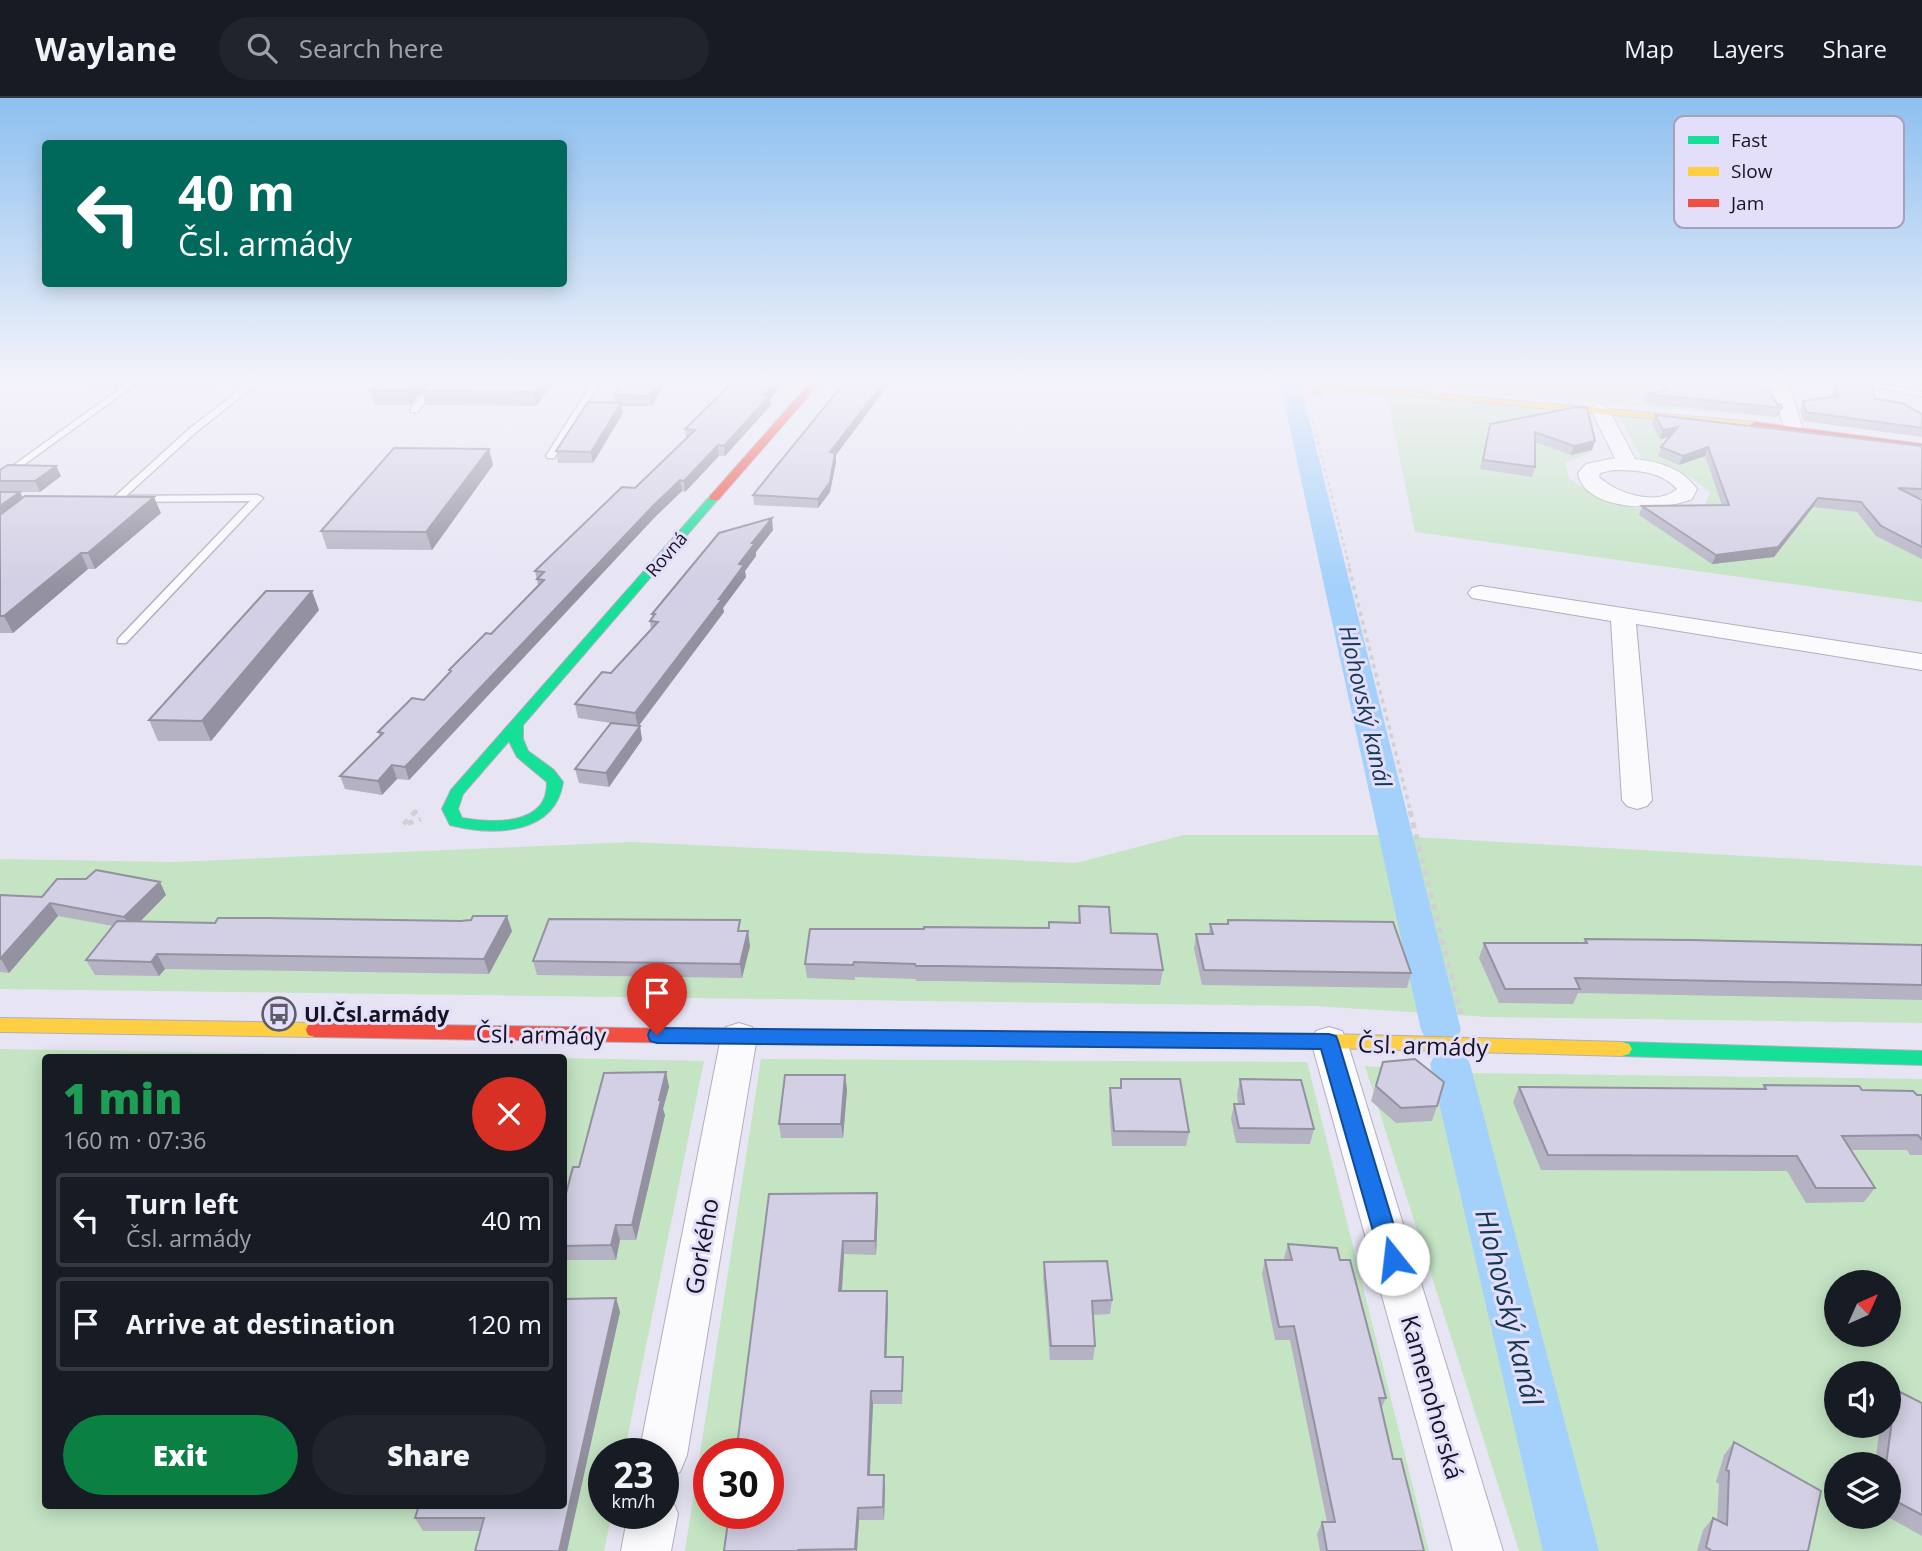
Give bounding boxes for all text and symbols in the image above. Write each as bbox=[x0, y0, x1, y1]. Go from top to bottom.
search box bbox=[219, 17, 709, 80]
text: Waylane bbox=[35, 26, 177, 71]
icon: search bbox=[243, 29, 281, 67]
text: Search here bbox=[299, 30, 444, 66]
text: Map bbox=[1624, 32, 1674, 65]
text: Layers bbox=[1712, 32, 1785, 65]
text: Share bbox=[1823, 32, 1887, 65]
legend bbox=[1674, 116, 1904, 228]
text: Fast bbox=[1731, 127, 1767, 153]
text: Slow bbox=[1731, 158, 1773, 184]
text: 40 m bbox=[178, 159, 295, 225]
icon: left bbox=[63, 168, 154, 259]
text: Jam bbox=[1729, 190, 1764, 216]
text: Čsl. armády bbox=[178, 222, 352, 265]
street label: Rovná bbox=[640, 527, 692, 581]
water label: Hlohovský kanál bbox=[1332, 622, 1400, 791]
pin bbox=[627, 963, 687, 1035]
icon: arrive bbox=[638, 974, 676, 1012]
bus stop icon: Ul.Čsl.armády bbox=[260, 995, 298, 1033]
place label: Ul.Čsl.armády bbox=[304, 1000, 449, 1028]
street label: Čsl. armády bbox=[475, 1016, 608, 1052]
street label: Čsl. armády bbox=[1357, 1026, 1490, 1064]
text: 1 min bbox=[63, 1069, 182, 1126]
button: close bbox=[472, 1077, 546, 1151]
text: 160 m · 07:36 bbox=[63, 1124, 206, 1156]
text: Turn left bbox=[126, 1186, 238, 1222]
street label: Gorkého bbox=[676, 1195, 726, 1297]
icon: left bbox=[67, 1201, 105, 1239]
text: 40 m bbox=[481, 1202, 542, 1238]
water label: Hlohovský kanál bbox=[1467, 1205, 1553, 1410]
text: Čsl. armády bbox=[126, 1222, 251, 1254]
position arrow bbox=[1356, 1222, 1430, 1296]
north arrow bbox=[1824, 1270, 1900, 1348]
map controls bbox=[1824, 1270, 1901, 1529]
icon: arrive bbox=[67, 1305, 105, 1343]
text: Arrive at destination bbox=[126, 1306, 395, 1342]
text: 120 m bbox=[467, 1306, 542, 1342]
street label: Kamenohorská bbox=[1394, 1311, 1472, 1483]
button: sound bbox=[1824, 1361, 1901, 1438]
button: Exit bbox=[63, 1415, 298, 1495]
button: Share bbox=[312, 1415, 546, 1495]
speed limit sign: 30 bbox=[693, 1438, 784, 1529]
text: 23 bbox=[613, 1451, 654, 1498]
button: layers bbox=[1824, 1452, 1901, 1529]
text: km/h bbox=[612, 1489, 655, 1513]

